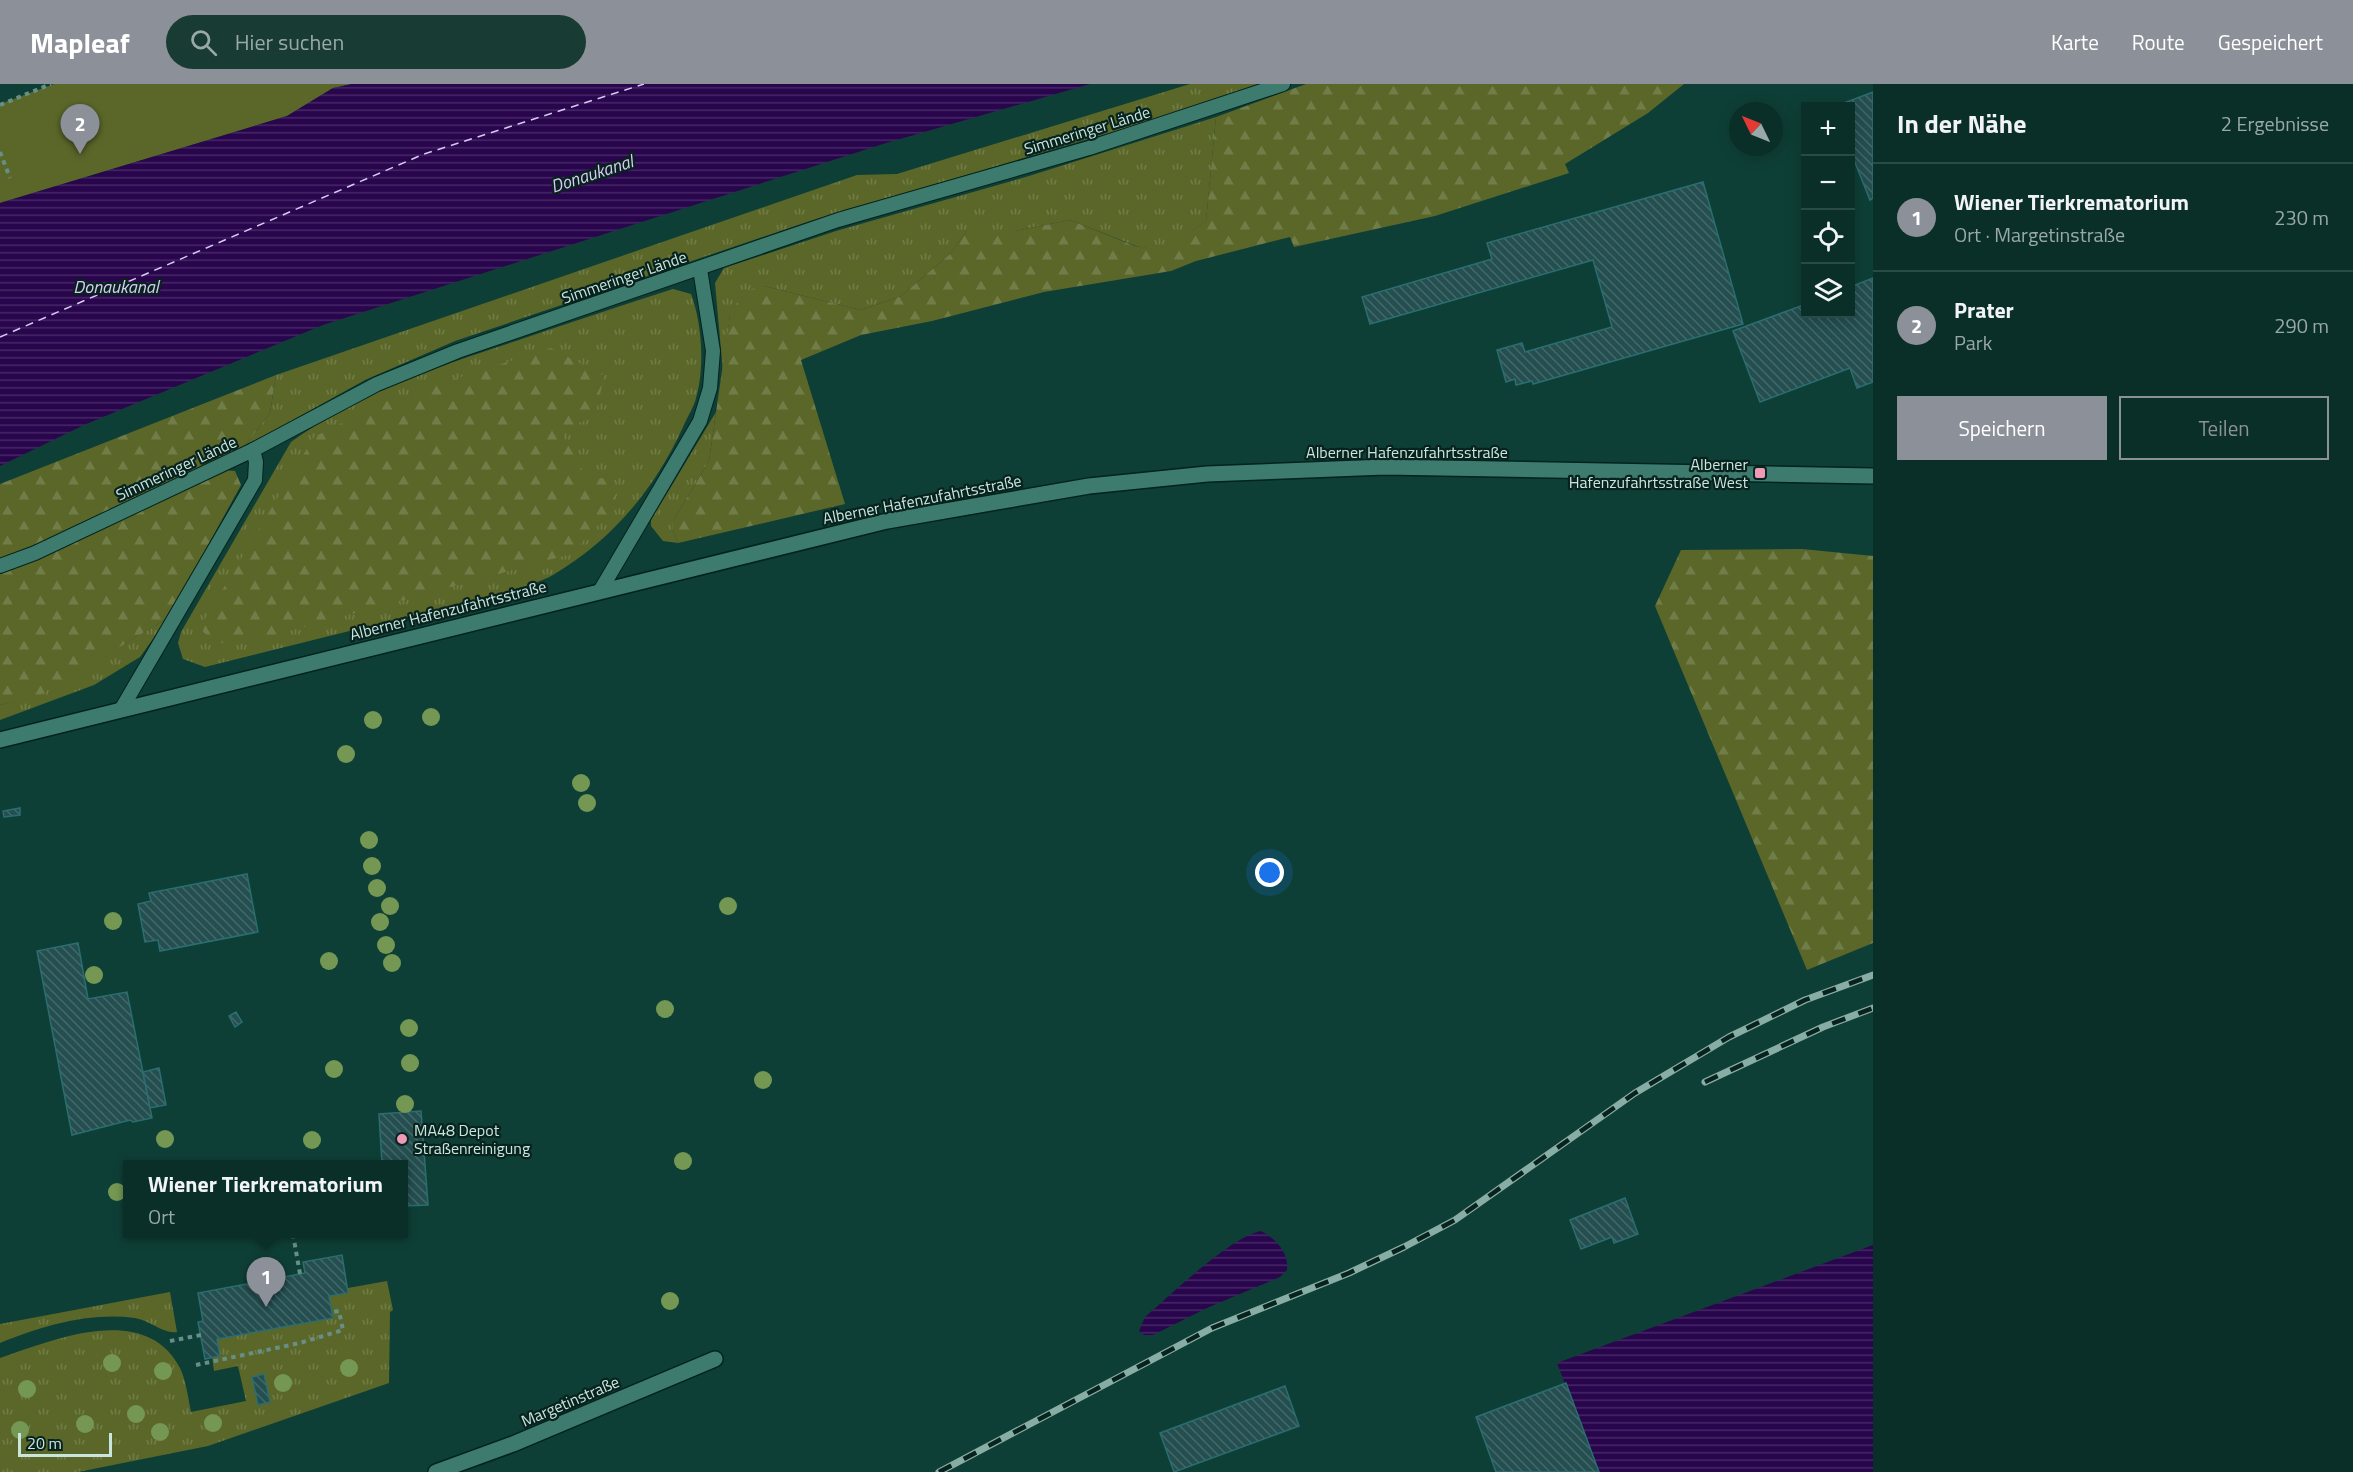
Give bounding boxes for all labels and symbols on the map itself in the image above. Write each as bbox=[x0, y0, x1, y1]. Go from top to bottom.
street label: Simmeringer Lände bbox=[1021, 99, 1153, 161]
north arrow bbox=[1729, 102, 1783, 156]
pin: 2 bbox=[60, 104, 100, 154]
water label: Donaukanal bbox=[547, 147, 639, 200]
street label: Simmeringer Lände bbox=[558, 244, 690, 310]
water label: Donaukanal bbox=[73, 273, 161, 300]
street label: Simmeringer Lände bbox=[112, 429, 240, 507]
street label: Alberner Hafenzufahrtsstraße bbox=[1306, 440, 1508, 464]
place label: Alberner Hafenzufahrtsstraße West bbox=[1569, 452, 1748, 494]
marker: Alberner Hafenzufahrtsstraße West bbox=[1753, 466, 1767, 480]
street label: Alberner Hafenzufahrtsstraße bbox=[821, 468, 1023, 530]
street label: Alberner Hafenzufahrtsstraße bbox=[347, 574, 549, 646]
your location bbox=[1255, 858, 1284, 887]
place label: MA48 Depot Straßenreinigung bbox=[414, 1118, 530, 1160]
marker: MA48 Depot Straßenreinigung bbox=[395, 1132, 409, 1146]
pin: 1 bbox=[246, 1258, 286, 1307]
street label: Margetinstraße bbox=[517, 1369, 623, 1433]
scale bar bbox=[18, 1430, 112, 1458]

